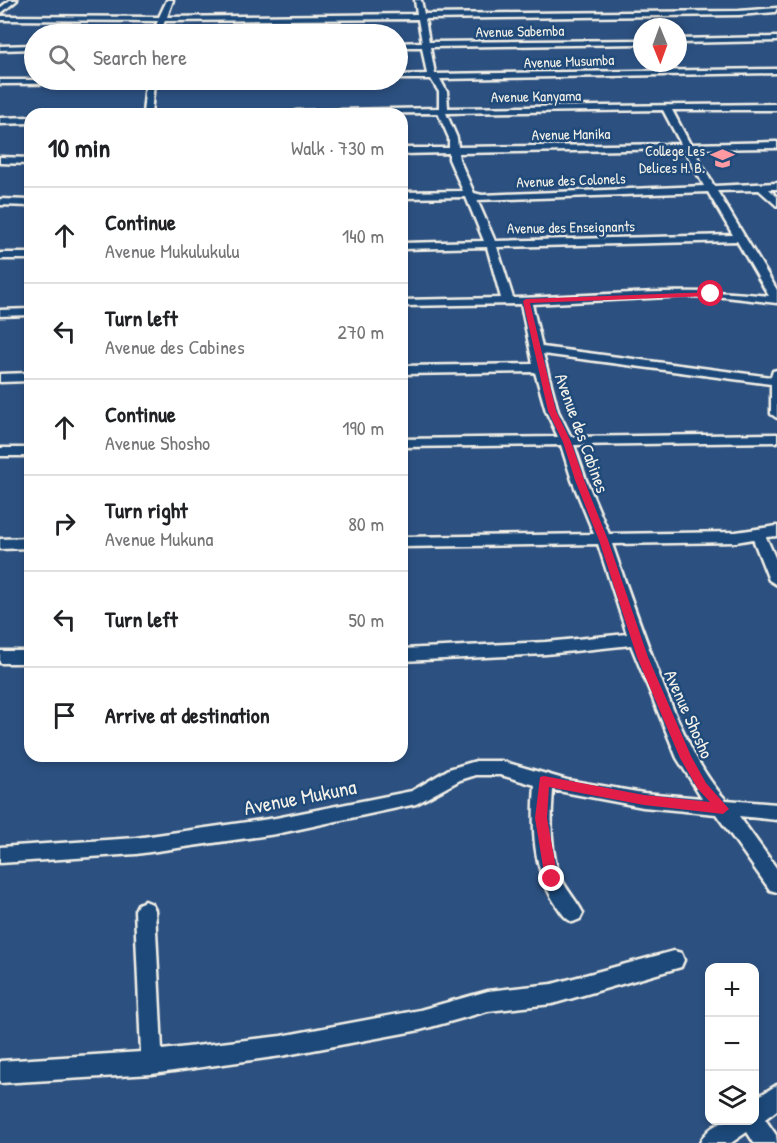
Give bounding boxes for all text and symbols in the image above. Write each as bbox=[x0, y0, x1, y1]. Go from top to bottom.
north arrow bbox=[633, 18, 687, 72]
street label: Avenue Sabemba bbox=[475, 20, 565, 42]
search box bbox=[24, 24, 408, 90]
icon: search bbox=[45, 41, 78, 74]
text: Search here bbox=[93, 42, 187, 72]
street label: Avenue Musumba bbox=[523, 49, 615, 73]
street label: Avenue Kanyama bbox=[491, 85, 581, 107]
street label: Avenue Manika bbox=[532, 123, 611, 145]
text: 10 min bbox=[48, 130, 110, 165]
text: Walk · 730 m bbox=[291, 134, 384, 161]
place label: College Les Delices H. B. bbox=[639, 140, 705, 178]
school or university icon: College Les Delices H. B. bbox=[710, 146, 736, 172]
street label: Avenue des Colonels bbox=[516, 168, 626, 192]
text: Continue bbox=[105, 207, 176, 237]
street label: Avenue des Enseignants bbox=[507, 215, 635, 239]
icon: ahead bbox=[48, 219, 81, 252]
text: 140 m bbox=[342, 222, 384, 249]
text: Avenue Mukulukulu bbox=[105, 237, 239, 264]
route start bbox=[697, 280, 723, 306]
text: Turn left bbox=[105, 303, 178, 333]
icon: left bbox=[48, 315, 81, 348]
text: 270 m bbox=[338, 318, 384, 345]
text: Avenue des Cabines bbox=[105, 333, 245, 360]
street label: Avenue des Cabines bbox=[549, 370, 615, 496]
text: Continue bbox=[105, 399, 176, 429]
icon: ahead bbox=[48, 411, 81, 444]
text: 190 m bbox=[342, 414, 384, 441]
text: Avenue Shosho bbox=[105, 429, 210, 456]
text: Turn right bbox=[105, 495, 188, 525]
icon: right bbox=[48, 507, 81, 540]
text: 80 m bbox=[348, 510, 384, 537]
text: Avenue Mukuna bbox=[105, 525, 213, 552]
icon: left bbox=[48, 603, 81, 636]
text: Turn left bbox=[105, 604, 178, 634]
text: 50 m bbox=[348, 606, 384, 633]
street label: Avenue Shosho bbox=[658, 666, 720, 762]
icon: arrive bbox=[48, 699, 81, 732]
text: Arrive at destination bbox=[105, 700, 270, 730]
street label: Avenue Mukuna bbox=[241, 772, 359, 822]
route end bbox=[538, 865, 564, 891]
map controls bbox=[705, 963, 759, 1125]
button: + bbox=[705, 963, 759, 1017]
button: − bbox=[705, 1017, 759, 1071]
button: layers bbox=[705, 1071, 759, 1125]

